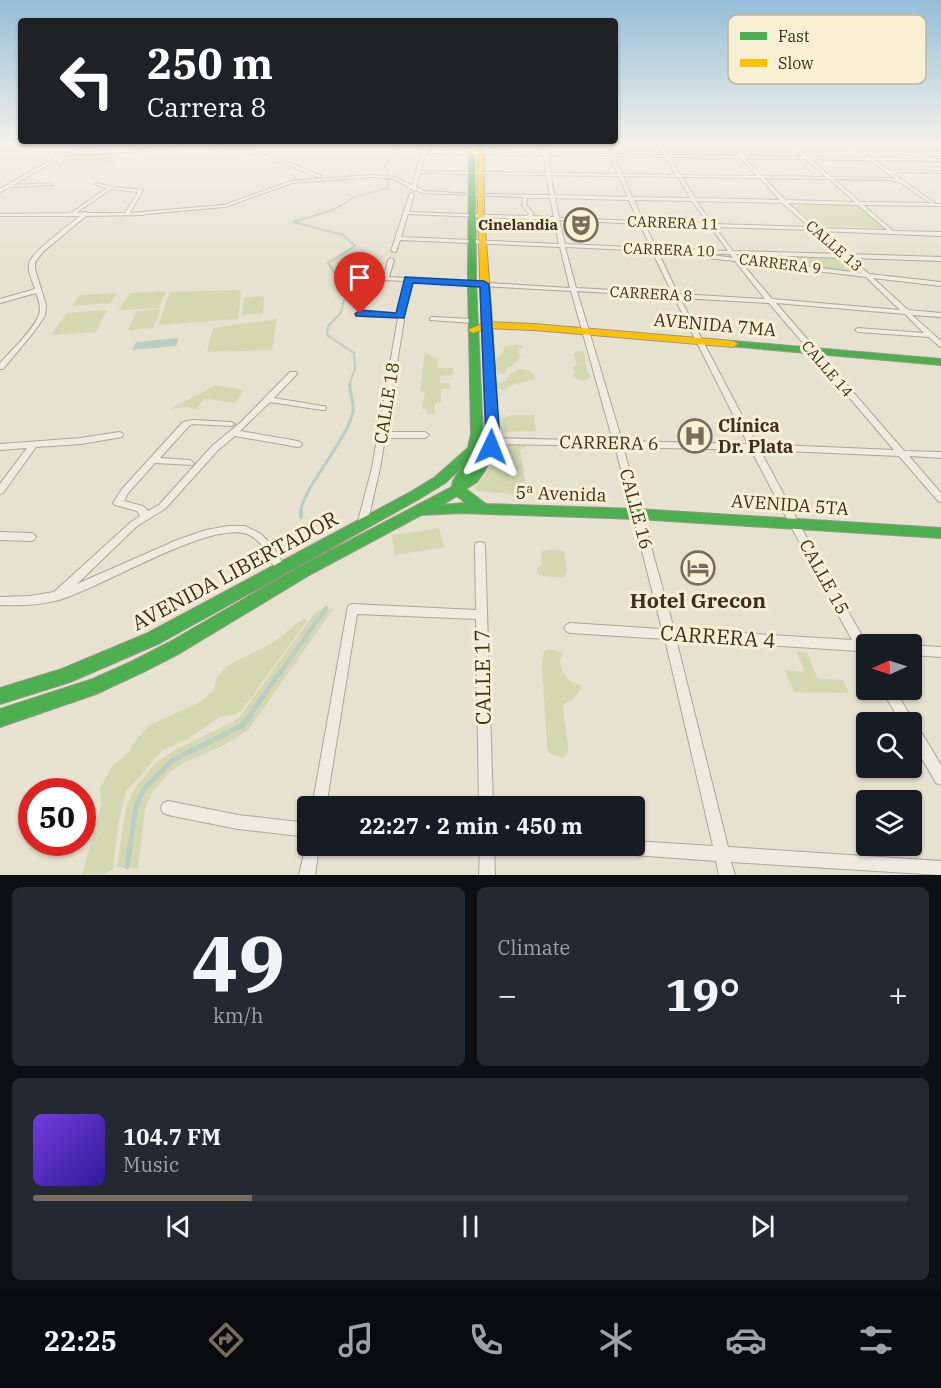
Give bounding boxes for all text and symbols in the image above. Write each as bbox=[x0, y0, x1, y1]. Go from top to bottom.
legend bbox=[728, 15, 926, 84]
text: Fast bbox=[778, 26, 810, 46]
text: 250 m bbox=[147, 36, 273, 91]
icon: left bbox=[48, 42, 126, 120]
text: Slow bbox=[778, 53, 814, 73]
text: Carrera 8 bbox=[147, 89, 267, 124]
theatre icon: Cinelandia bbox=[563, 207, 599, 243]
street label: CARRERA 11 bbox=[627, 211, 719, 234]
place label: Cinelandia bbox=[478, 215, 558, 234]
street label: CALLE 13 bbox=[802, 216, 866, 275]
street label: CARRERA 10 bbox=[623, 238, 715, 261]
street label: CARRERA 9 bbox=[738, 249, 822, 278]
pin bbox=[334, 252, 385, 314]
icon: arrive bbox=[343, 261, 376, 294]
street label: CARRERA 8 bbox=[609, 282, 693, 305]
street label: AVENIDA 7MA bbox=[653, 308, 778, 341]
street label: CALLE 14 bbox=[798, 337, 857, 401]
street label: CALLE 18 bbox=[369, 360, 404, 445]
place label: Clínica Dr. Plata bbox=[718, 414, 793, 458]
position arrow bbox=[459, 415, 523, 479]
hospital icon: Clínica Dr. Plata bbox=[677, 418, 713, 454]
street label: CARRERA 6 bbox=[559, 430, 659, 455]
street label: CALLE 16 bbox=[615, 466, 658, 552]
street label: 5ª Avenida bbox=[515, 480, 607, 507]
street label: AVENIDA 5TA bbox=[730, 489, 850, 520]
street label: AVENIDA LIBERTADOR bbox=[126, 504, 343, 636]
street label: CALLE 15 bbox=[794, 535, 854, 618]
hotel icon: Hotel Grecon bbox=[680, 550, 716, 586]
place label: Hotel Grecon bbox=[630, 586, 766, 614]
street label: CARRERA 4 bbox=[659, 618, 777, 654]
street label: CALLE 17 bbox=[467, 629, 497, 725]
north arrow bbox=[856, 634, 922, 700]
map controls bbox=[856, 634, 922, 856]
button: search bbox=[856, 712, 922, 778]
speed limit sign: 50 bbox=[18, 778, 96, 856]
button: layers bbox=[856, 790, 922, 856]
text: 22:27 · 2 min · 450 m bbox=[359, 811, 583, 840]
text: 49 bbox=[191, 912, 285, 1013]
text: Climate bbox=[498, 934, 570, 961]
text: 19° bbox=[665, 965, 740, 1023]
text: − bbox=[498, 973, 517, 1016]
text: + bbox=[888, 973, 908, 1016]
text: km/h bbox=[213, 1002, 264, 1029]
text: 104.7 FM bbox=[123, 1122, 221, 1151]
text: Music bbox=[123, 1151, 179, 1178]
icon: previous bbox=[162, 1210, 195, 1243]
icon: pause bbox=[454, 1210, 487, 1243]
icon: next bbox=[746, 1210, 779, 1243]
icon: directions bbox=[205, 1319, 247, 1361]
icon: music bbox=[335, 1319, 377, 1361]
icon: phone bbox=[465, 1319, 507, 1361]
icon: climate bbox=[595, 1319, 637, 1361]
icon: car bbox=[725, 1319, 767, 1361]
icon: filters bbox=[855, 1319, 897, 1361]
text: 22:25 bbox=[44, 1323, 117, 1358]

